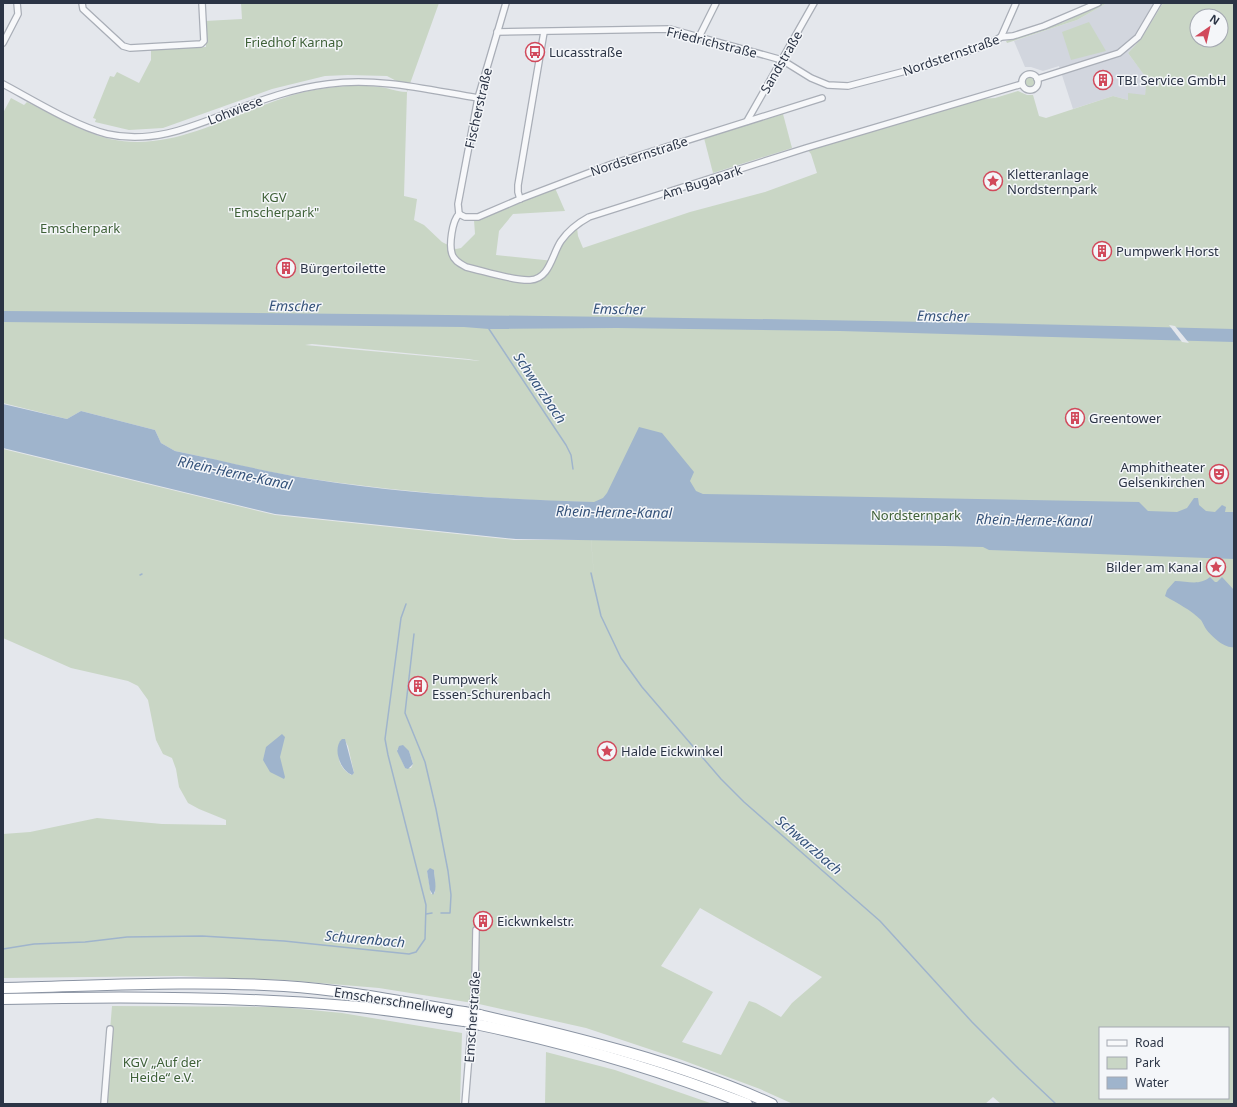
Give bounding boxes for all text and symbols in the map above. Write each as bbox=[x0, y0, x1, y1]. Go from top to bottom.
north arrow bbox=[1189, 8, 1229, 48]
text: N bbox=[1207, 11, 1223, 28]
street label: Friedrichstraße bbox=[665, 22, 759, 62]
street label: Sandstraße bbox=[756, 27, 806, 97]
street label: Nordsternstraße bbox=[900, 30, 1002, 80]
park label: Friedhof Karnap bbox=[245, 33, 343, 51]
bus stop icon: Lucasstraße bbox=[524, 41, 546, 63]
place label: Lucasstraße bbox=[549, 43, 622, 61]
street label: Fischerstraße bbox=[460, 66, 496, 150]
building icon: TBI Service GmbH bbox=[1092, 69, 1114, 91]
place label: TBI Service GmbH bbox=[1117, 71, 1226, 89]
street label: Lohwiese bbox=[205, 91, 265, 129]
street label: Nordsternstraße bbox=[588, 132, 690, 180]
street label: Am Bugapark bbox=[660, 161, 744, 203]
place label: Kletteranlage Nordsternpark bbox=[1007, 165, 1097, 198]
place icon: Kletteranlage Nordsternpark bbox=[982, 170, 1004, 192]
park label: KGV "Emscherpark" bbox=[229, 188, 319, 221]
park label: Emscherpark bbox=[40, 219, 120, 237]
building icon: Pumpwerk Horst bbox=[1091, 240, 1113, 262]
place label: Pumpwerk Horst bbox=[1116, 242, 1219, 260]
building icon: Bürgertoilette bbox=[275, 257, 297, 279]
place label: Bürgertoilette bbox=[300, 259, 386, 277]
water label: Emscher bbox=[269, 296, 322, 315]
water label: Emscher bbox=[593, 299, 646, 318]
water label: Emscher bbox=[917, 306, 970, 325]
water label: Schwarzbach bbox=[510, 348, 571, 427]
building icon: Greentower bbox=[1064, 407, 1086, 429]
place label: Greentower bbox=[1089, 409, 1162, 427]
water label: Rhein-Herne-Kanal bbox=[176, 451, 294, 494]
place label: Amphitheater Gelsenkirchen bbox=[1118, 458, 1206, 491]
theatre icon: Amphitheater Gelsenkirchen bbox=[1208, 463, 1230, 485]
water label: Rhein-Herne-Kanal bbox=[556, 501, 673, 522]
park label: Nordsternpark bbox=[871, 506, 961, 524]
water label: Rhein-Herne-Kanal bbox=[976, 509, 1093, 530]
place icon: Bilder am Kanal bbox=[1205, 556, 1227, 578]
place label: Bilder am Kanal bbox=[1106, 558, 1202, 576]
place label: Pumpwerk Essen-Schurenbach bbox=[432, 670, 551, 703]
building icon: Pumpwerk Essen-Schurenbach bbox=[407, 675, 429, 697]
place icon: Halde Eickwinkel bbox=[596, 740, 618, 762]
place label: Halde Eickwinkel bbox=[621, 742, 723, 760]
water label: Schwarzbach bbox=[772, 811, 846, 879]
building icon: Eickwnkelstr. bbox=[472, 910, 494, 932]
place label: Eickwnkelstr. bbox=[497, 912, 574, 930]
water label: Schurenbach bbox=[324, 926, 406, 951]
street label: Emscherstraße bbox=[460, 971, 484, 1063]
street label: Emscherschnellweg bbox=[333, 983, 455, 1019]
legend bbox=[1099, 1027, 1229, 1099]
text: Road bbox=[1135, 1034, 1164, 1051]
park label: KGV „Auf der Heide“ e.V. bbox=[123, 1053, 202, 1086]
text: Park bbox=[1135, 1054, 1161, 1071]
text: Water bbox=[1135, 1074, 1169, 1091]

